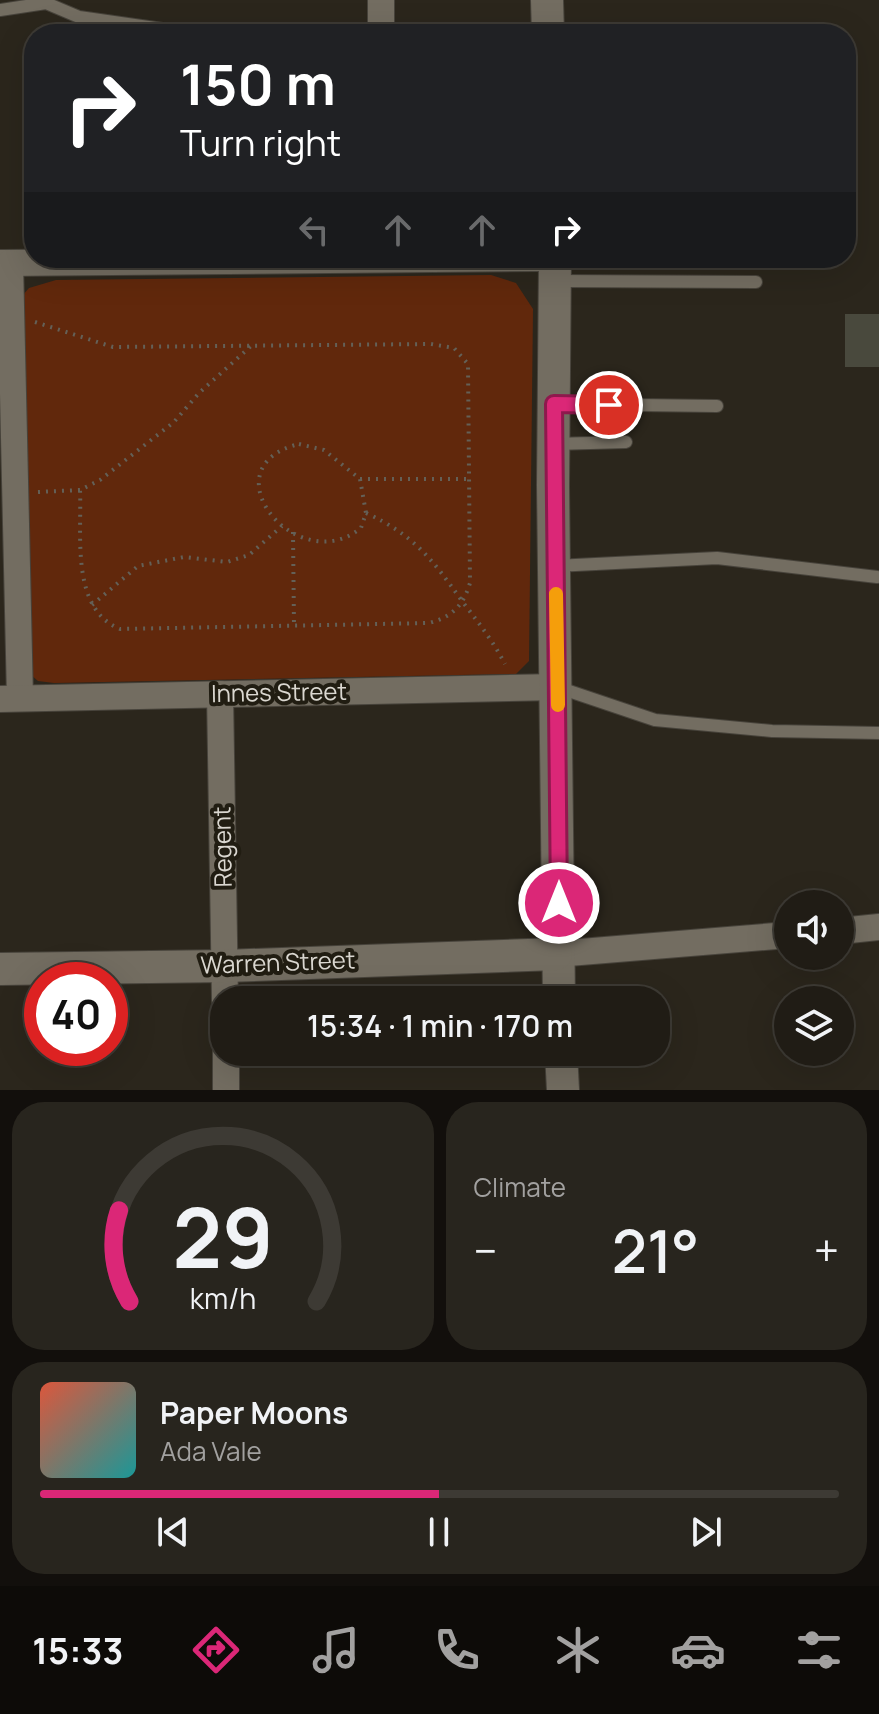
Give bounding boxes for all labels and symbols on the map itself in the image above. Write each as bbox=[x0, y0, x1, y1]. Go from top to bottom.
pin bbox=[575, 371, 643, 439]
street label: Innes Street bbox=[211, 674, 347, 709]
street label: Regent bbox=[204, 806, 239, 888]
position arrow bbox=[517, 861, 601, 945]
street label: Warren Street bbox=[200, 942, 356, 981]
speed limit sign: 40 bbox=[24, 962, 128, 1066]

